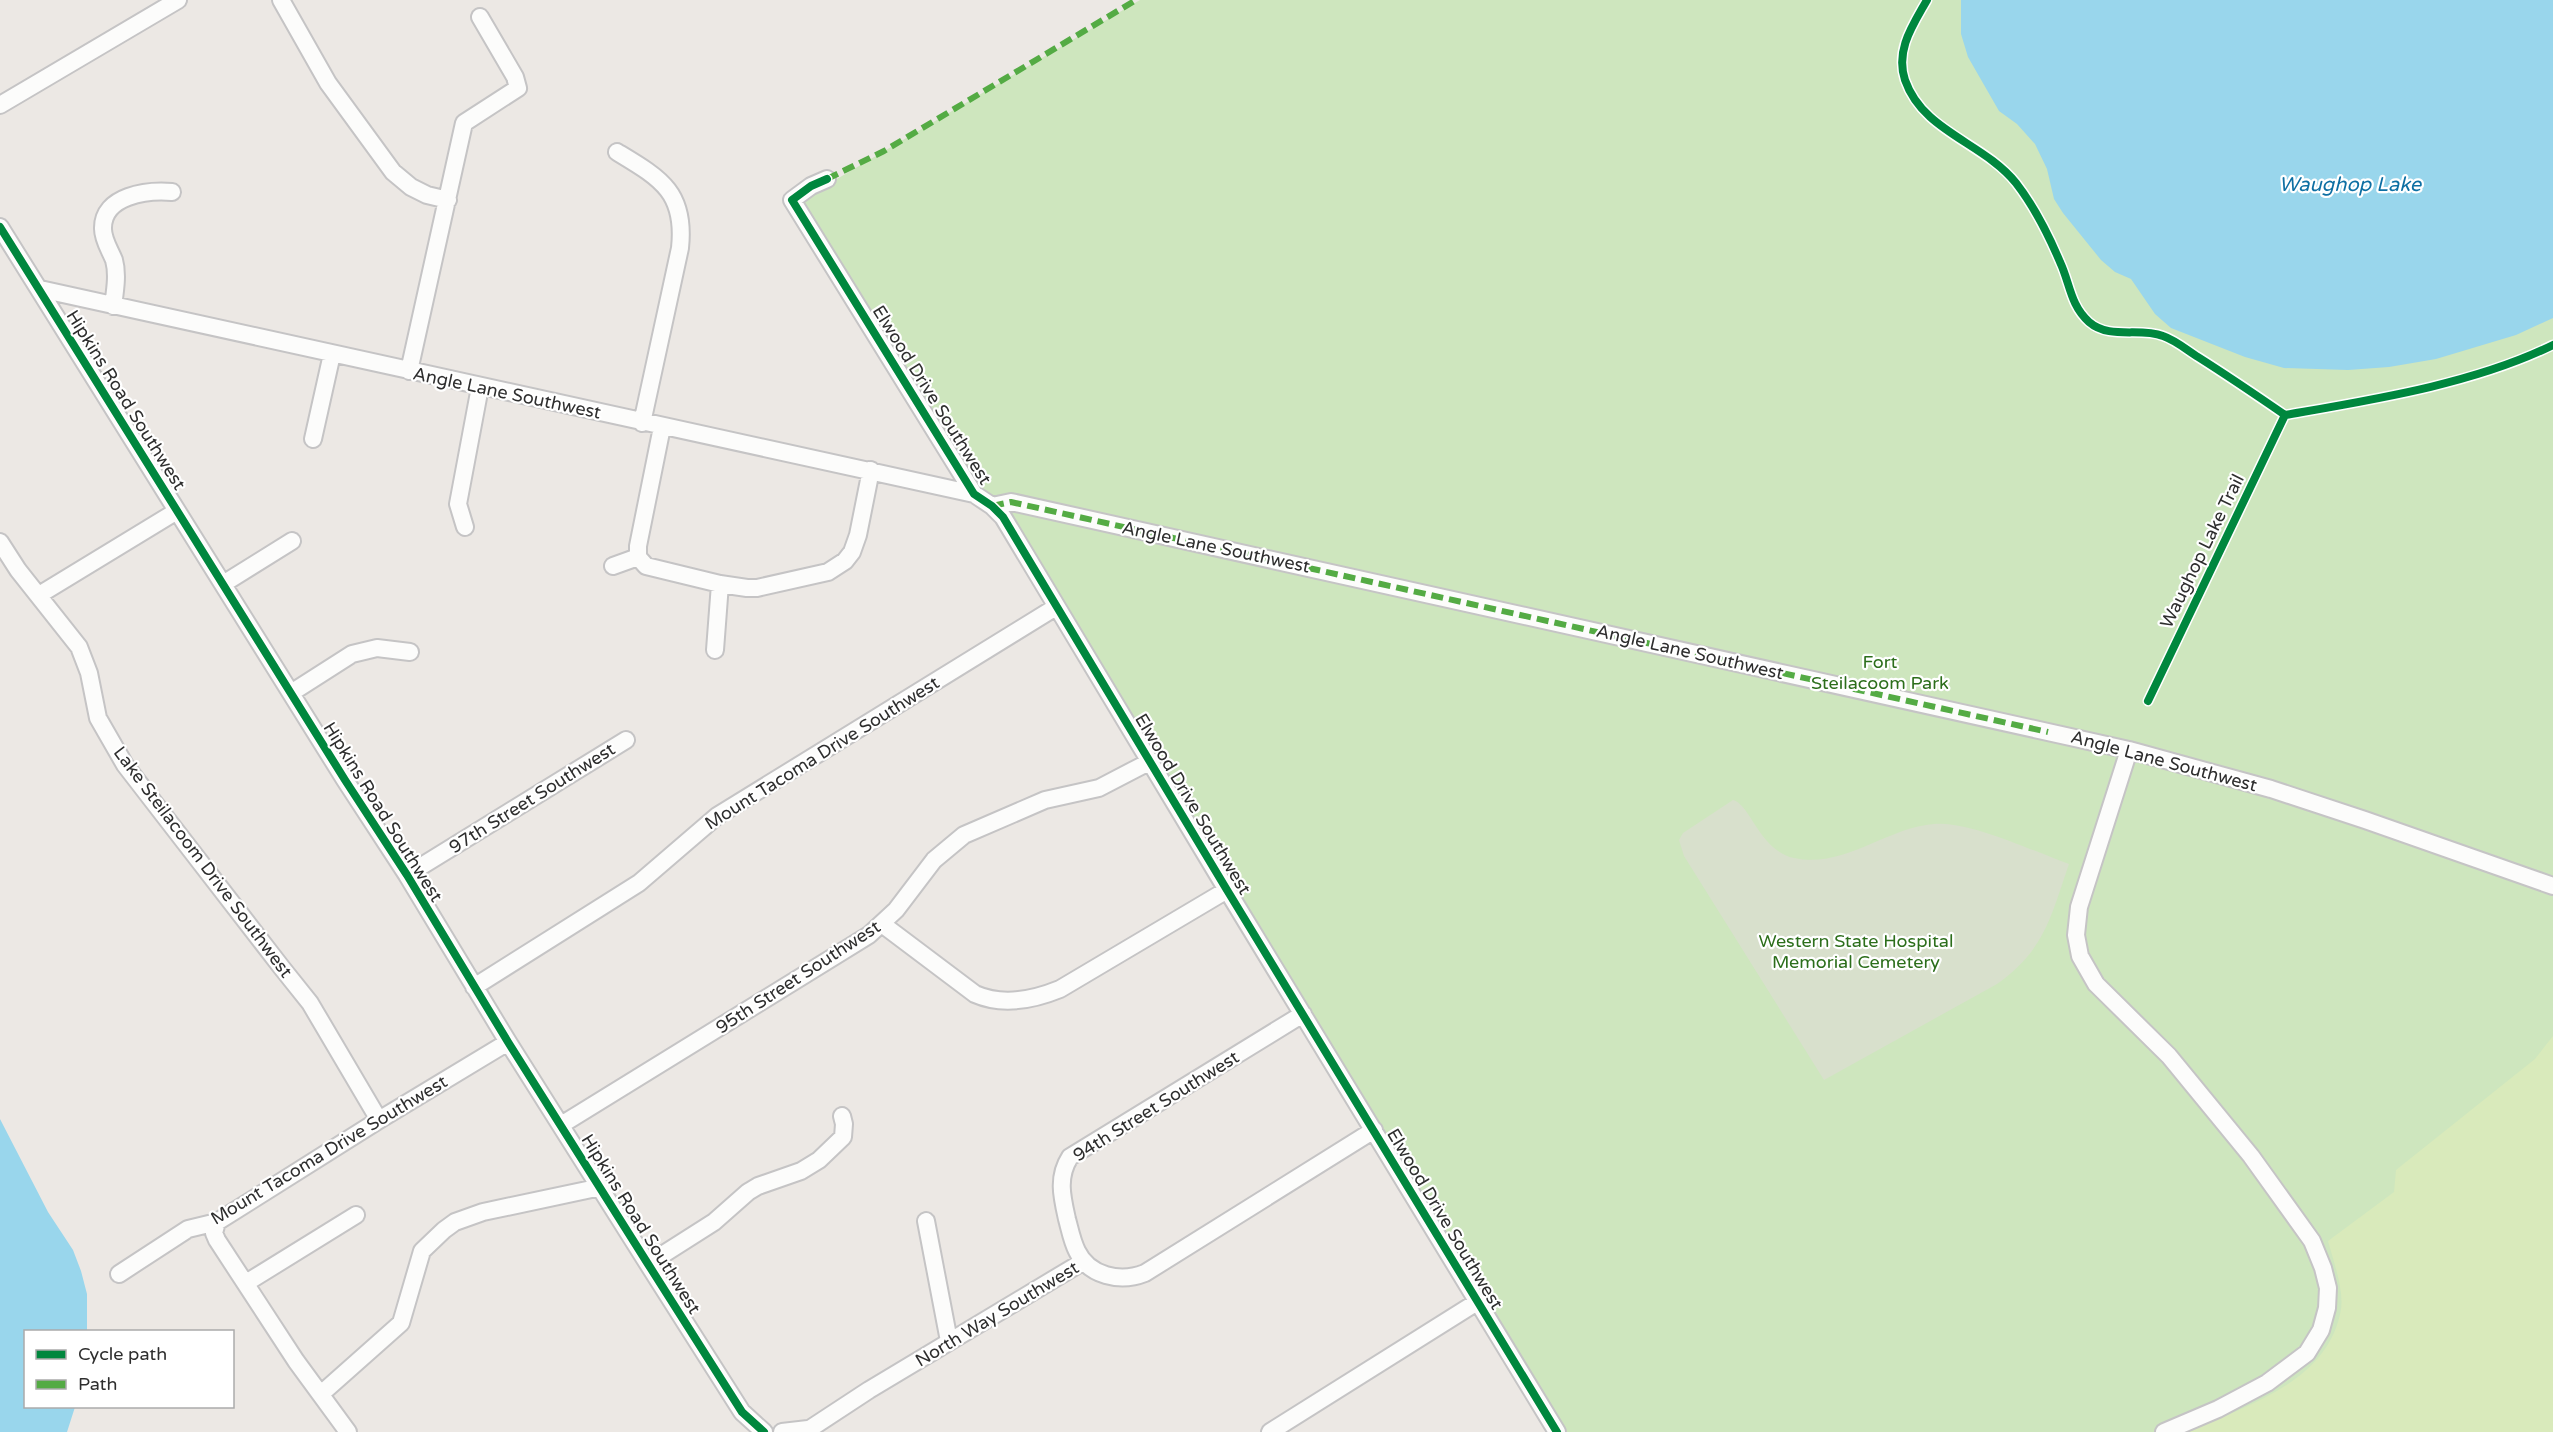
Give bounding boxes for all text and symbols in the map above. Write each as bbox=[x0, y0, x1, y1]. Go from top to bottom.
water label: Waughop Lake bbox=[2279, 173, 2423, 197]
street label: Elwood Drive Southwest bbox=[868, 301, 996, 489]
street label: Hipkins Road Southwest bbox=[62, 306, 191, 494]
street label: Angle Lane Southwest bbox=[411, 362, 603, 424]
street label: Waughop Lake Trail bbox=[2155, 470, 2249, 632]
street label: Angle Lane Southwest bbox=[1120, 516, 1312, 578]
street label: Angle Lane Southwest bbox=[1594, 620, 1786, 684]
park label: Fort Steilacoom Park bbox=[1811, 651, 1949, 694]
street label: Mount Tacoma Drive Southwest bbox=[701, 671, 943, 834]
street label: Elwood Drive Southwest bbox=[1130, 709, 1256, 899]
street label: Hipkins Road Southwest bbox=[319, 718, 448, 906]
street label: Angle Lane Southwest bbox=[2069, 726, 2260, 796]
street label: 97th Street Southwest bbox=[445, 738, 619, 858]
street label: Lake Steilacoom Drive Southwest bbox=[109, 742, 297, 982]
street label: 95th Street Southwest bbox=[712, 916, 884, 1038]
park label: Western State Hospital Memorial Cemetery bbox=[1759, 930, 1953, 973]
street label: 94th Street Southwest bbox=[1069, 1046, 1243, 1166]
street label: Mount Tacoma Drive Southwest bbox=[207, 1070, 451, 1230]
street label: Elwood Drive Southwest bbox=[1382, 1124, 1508, 1314]
street label: Hipkins Road Southwest bbox=[577, 1130, 706, 1318]
street label: North Way Southwest bbox=[911, 1256, 1083, 1372]
legend bbox=[24, 1330, 234, 1408]
text: Cycle path bbox=[78, 1343, 167, 1365]
text: Path bbox=[78, 1373, 117, 1395]

